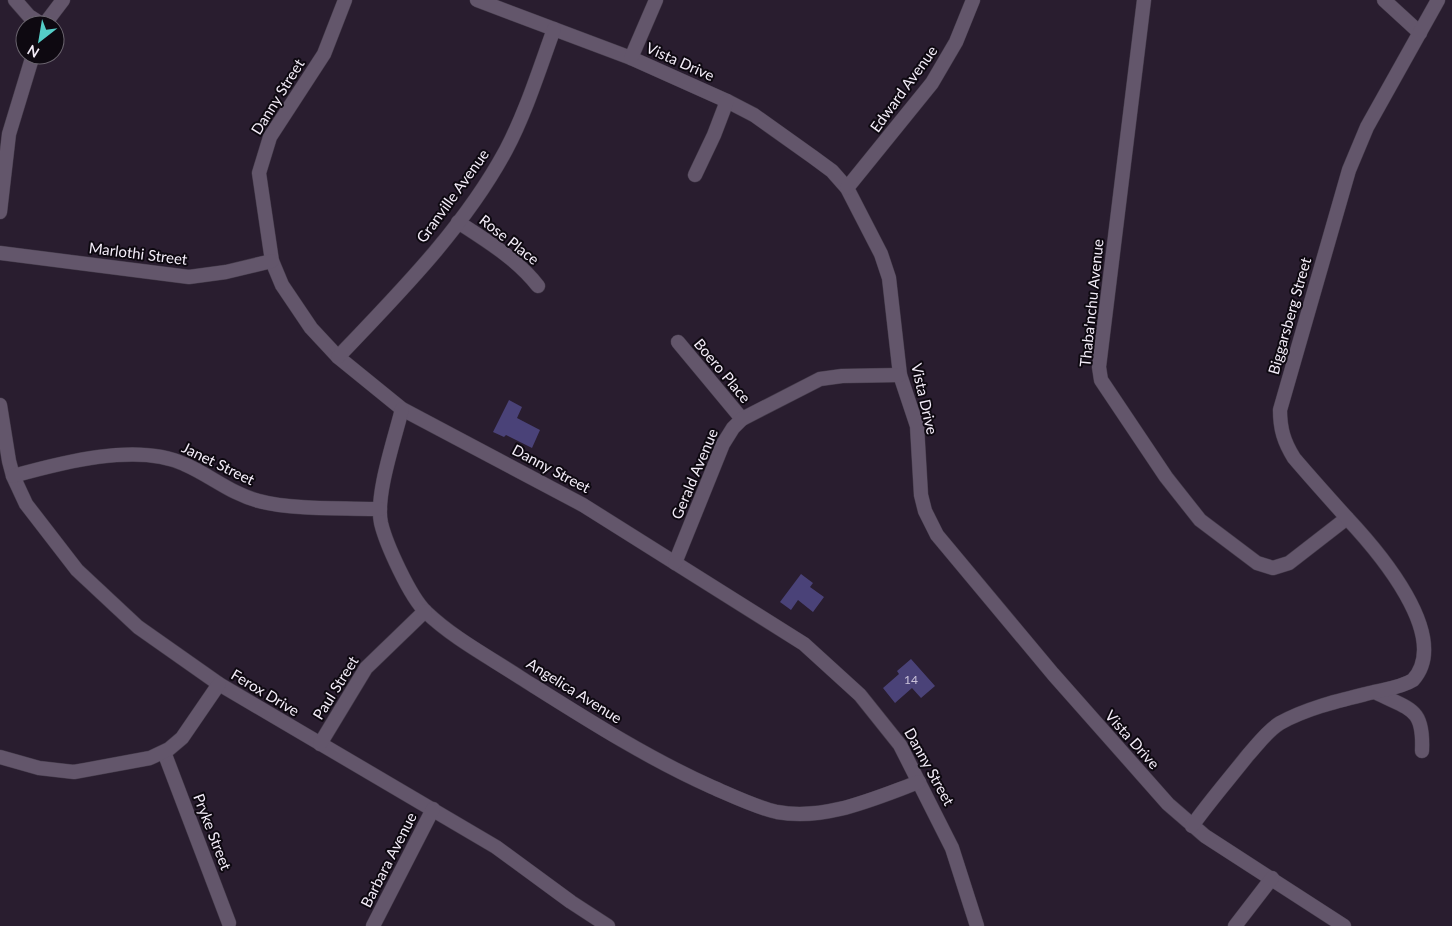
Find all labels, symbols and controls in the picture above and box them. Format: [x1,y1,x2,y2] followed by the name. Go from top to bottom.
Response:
[15,15,65,65] north arrow
[644,38,717,84] street label: Vista Drive
[24,42,42,62] text: N
[866,42,941,135] street label: Edward Avenue
[247,55,308,138] street label: Danny Street
[412,145,492,246] street label: Granville Avenue
[476,210,543,268] street label: Rose Place
[88,238,189,268] street label: Marlothi Street
[1075,238,1107,368] street label: Thaba'nchu Avenue
[1264,255,1315,376] street label: Biggarsberg Street
[691,335,755,406] street label: Boero Place
[908,361,942,436] street label: Vista Drive
[667,426,721,522] street label: Gerald Avenue
[179,438,258,489] street label: Janet Street
[509,440,594,497] street label: Danny Street
[309,652,362,723] street label: Paul Street
[524,654,626,727] street label: Angelica Avenue
[228,665,303,720] street label: Ferox Drive
[904,672,918,687] house number: 14
[1102,706,1164,772] street label: Vista Drive
[901,725,959,809] street label: Danny Street
[190,791,236,873] street label: Pryke Street
[356,809,420,910] street label: Barbara Avenue

